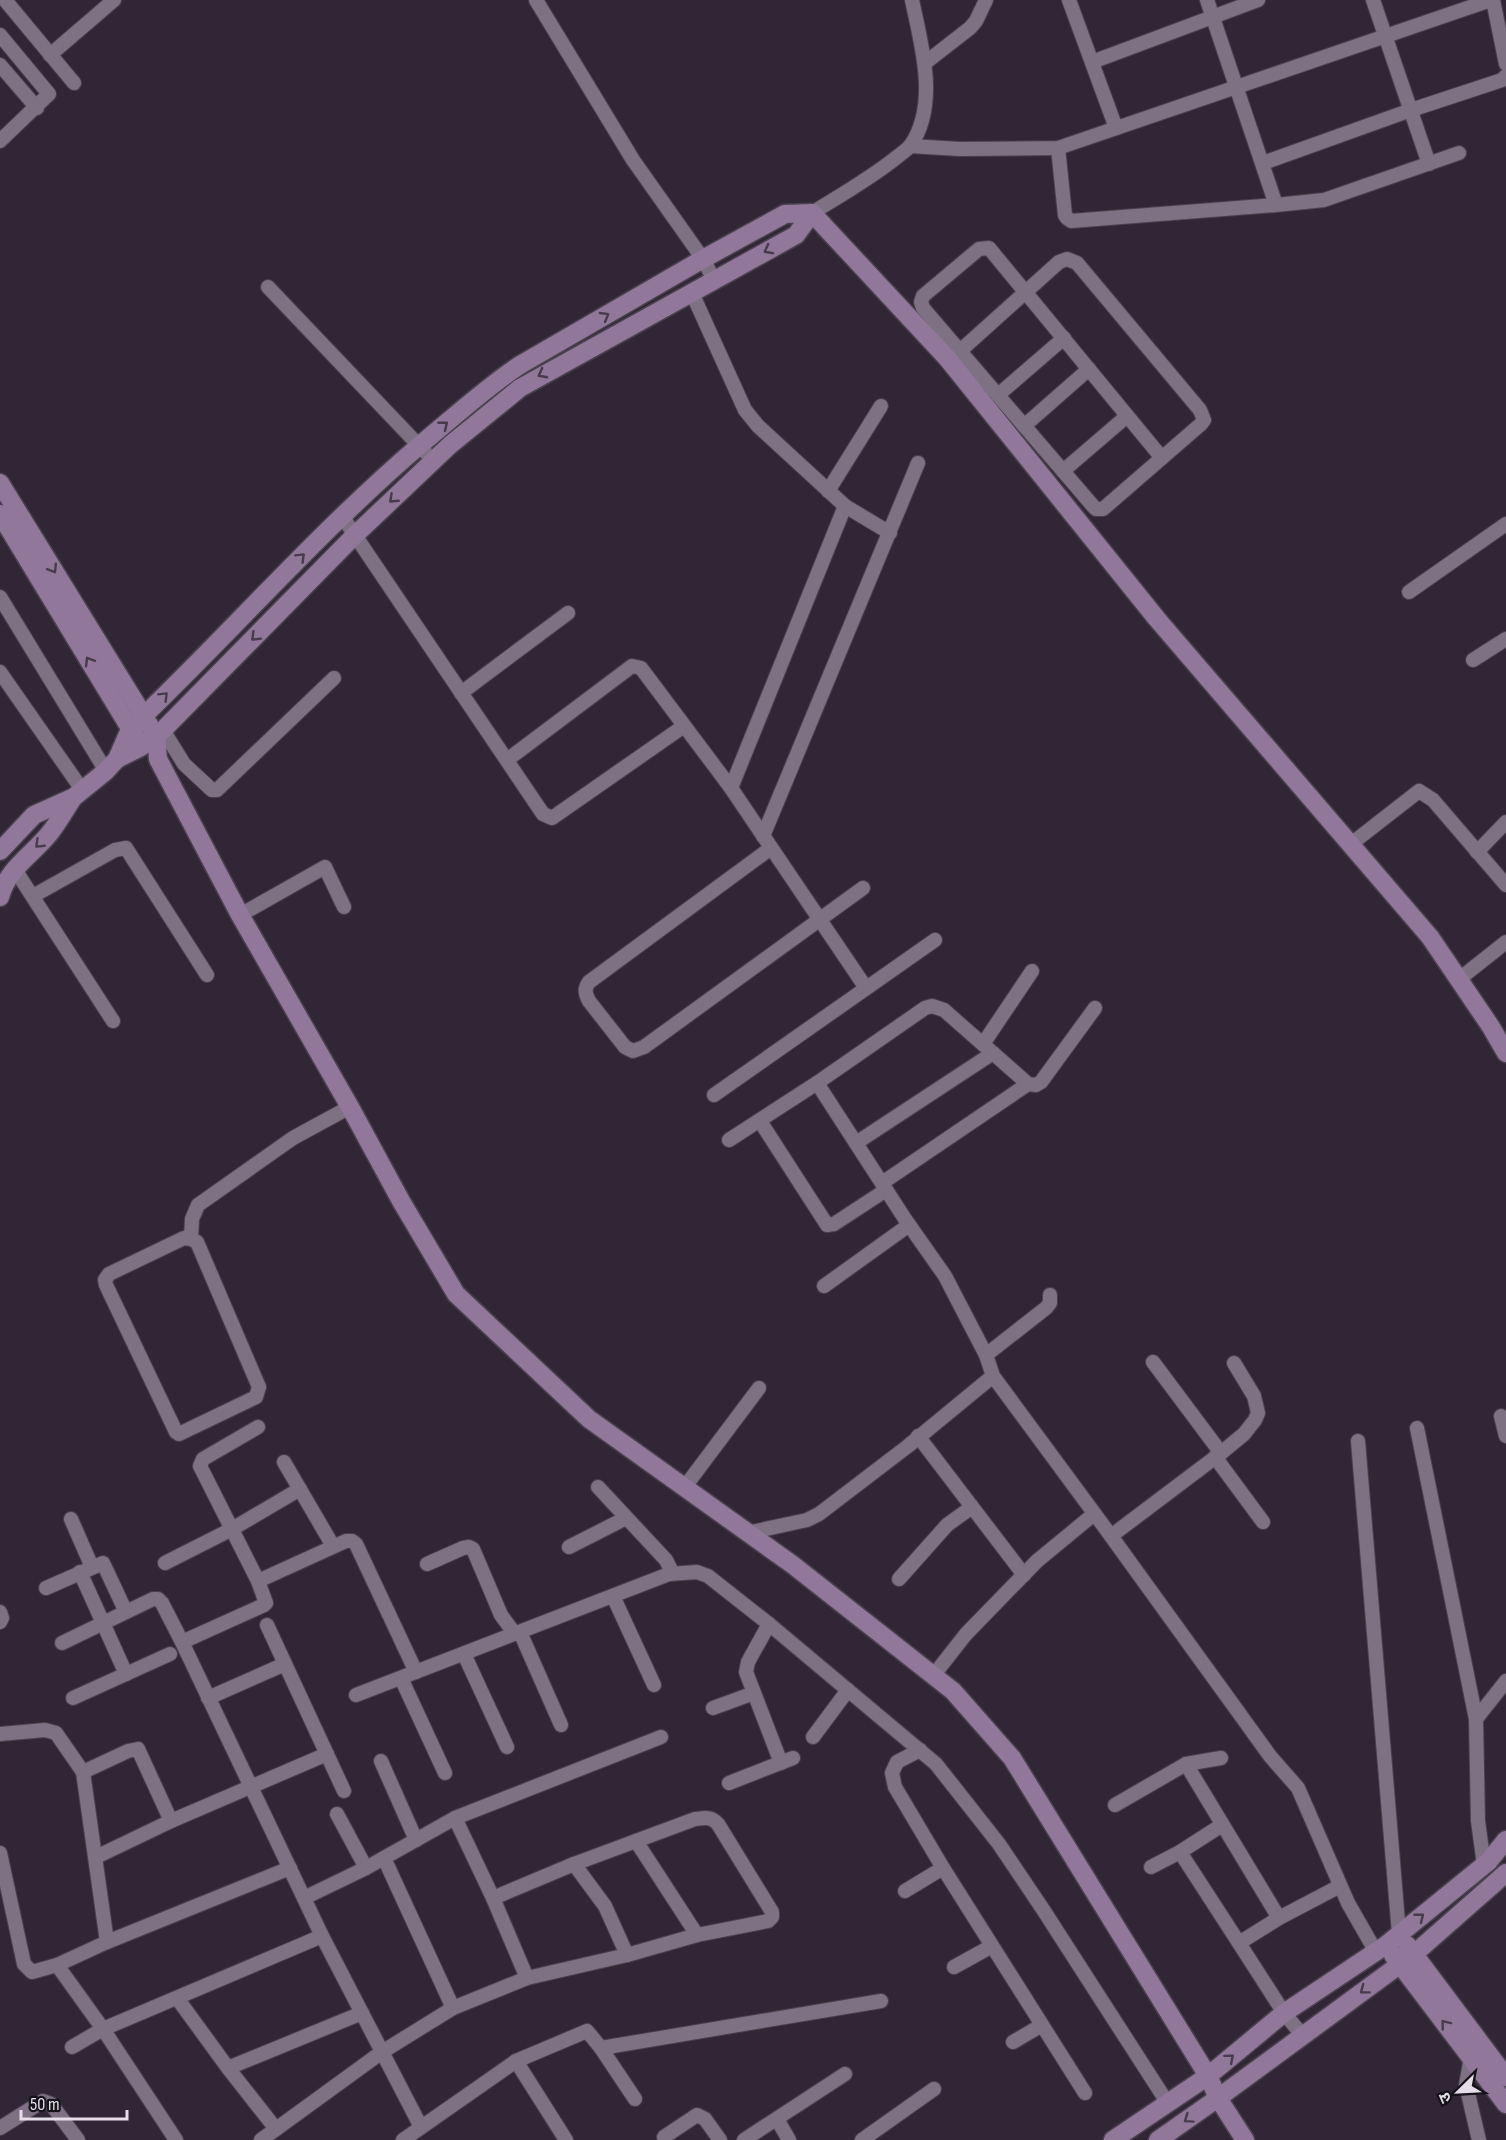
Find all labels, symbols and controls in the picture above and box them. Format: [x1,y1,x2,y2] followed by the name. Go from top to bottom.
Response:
[764,243,775,254] one-way arrow
[599,311,609,323] one-way arrow
[538,367,549,378] one-way arrow
[437,421,448,432] one-way arrow
[390,492,400,503] one-way arrow
[293,553,304,564] one-way arrow
[46,563,58,573] one-way arrow
[251,630,262,640] one-way arrow
[84,657,96,667] one-way arrow
[156,692,167,703] one-way arrow
[36,836,47,847] one-way arrow
[1413,1913,1424,1924] one-way arrow
[1359,1983,1370,1994] one-way arrow
[1442,2020,1453,2031] one-way arrow
[1223,2055,1234,2066] one-way arrow
[1428,2062,1488,2122] north arrow
[21,2083,128,2121] scale bar
[1435,2089,1456,2106] text: उ
[30,2094,60,2115] text: 50 m
[1184,2112,1195,2123] one-way arrow

